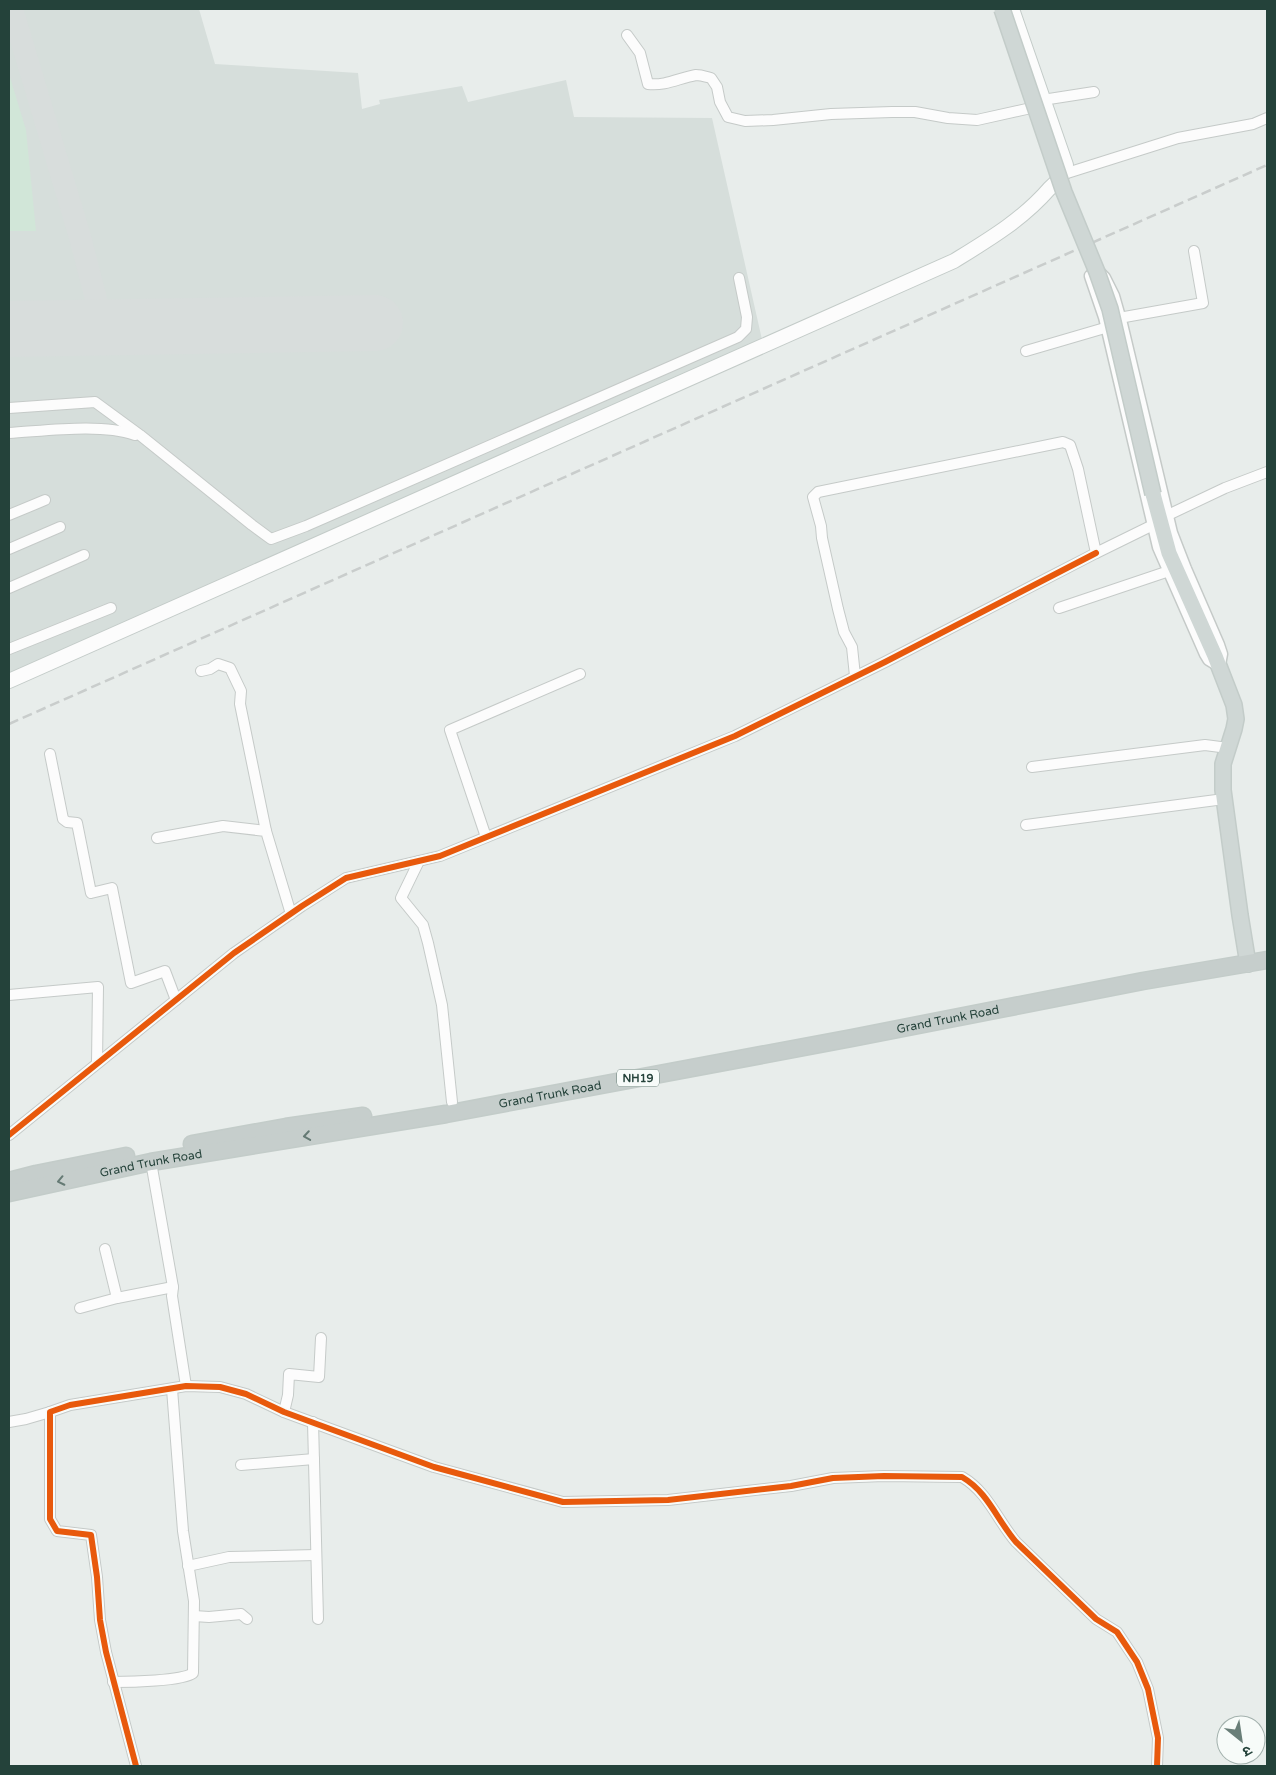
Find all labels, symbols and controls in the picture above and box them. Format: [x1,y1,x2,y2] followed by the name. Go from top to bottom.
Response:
[895,1002,1000,1036] street label: Grand Trunk Road
[617,1070,659,1086] road number: NH19
[498,1078,602,1111] street label: Grand Trunk Road
[303,1130,311,1141] one-way arrow
[98,1147,203,1180] street label: Grand Trunk Road
[57,1175,66,1186] one-way arrow
[1216,1715,1266,1765] north arrow
[1239,1741,1255,1761] text: उ

